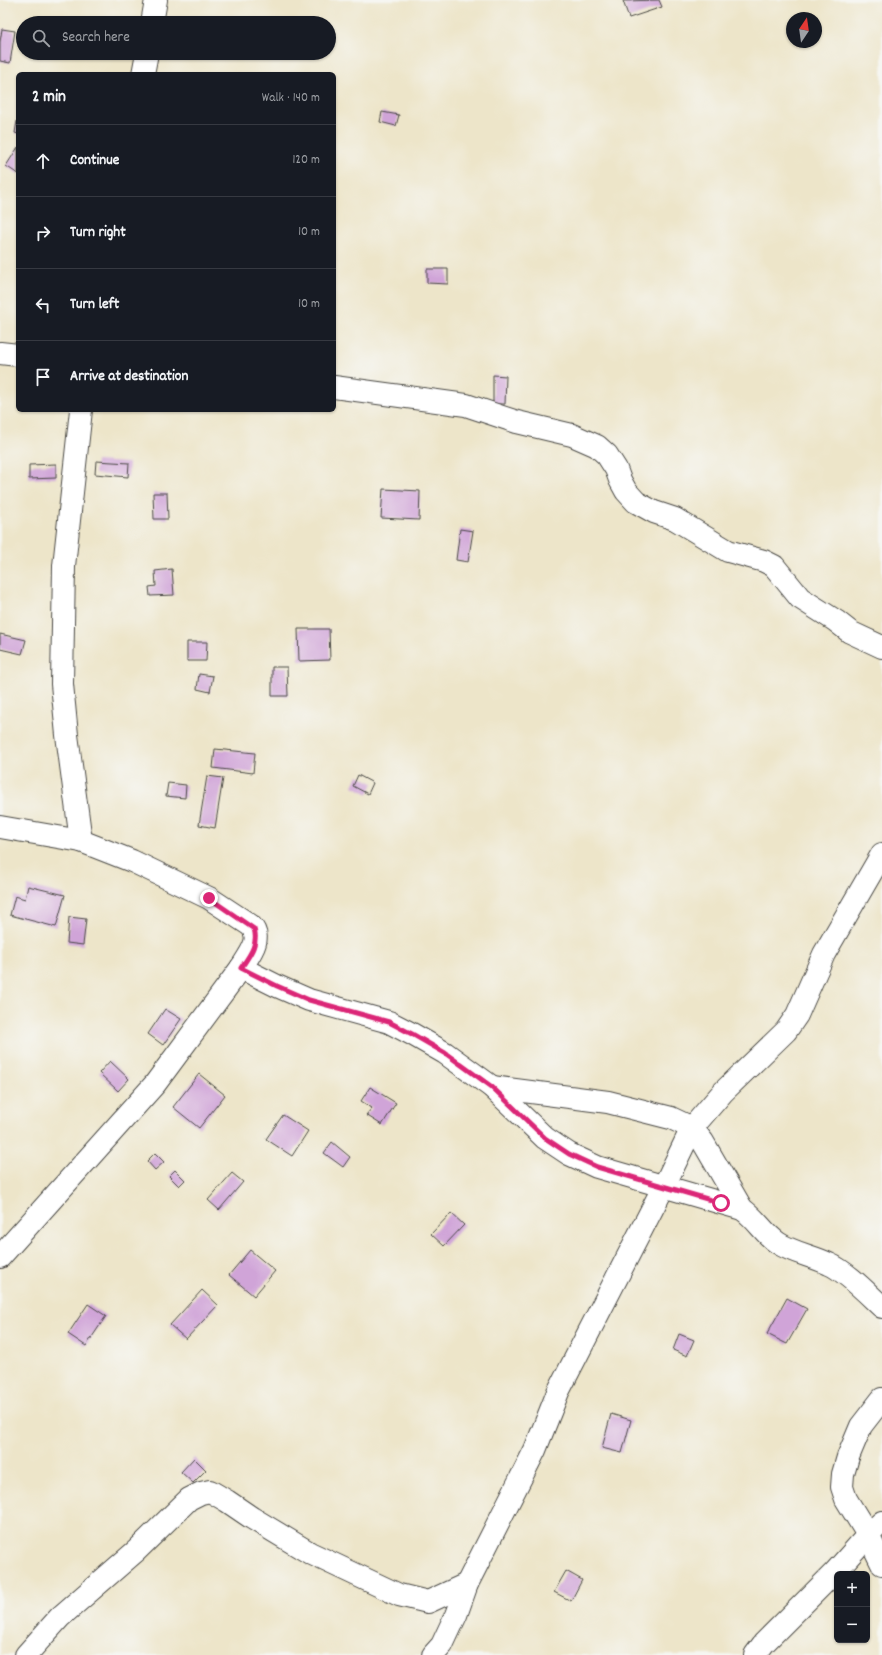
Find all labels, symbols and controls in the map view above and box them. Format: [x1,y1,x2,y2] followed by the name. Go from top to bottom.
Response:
[786,12,822,48] north arrow
[16,16,336,60] search box
[30,27,52,49] icon: search
[62,27,130,49] text: Search here
[32,86,66,110] text: 2 min
[262,89,320,108] text: Walk · 140 m
[32,150,54,172] icon: ahead
[70,150,119,172] text: Continue
[292,151,320,170] text: 120 m
[32,222,54,244] icon: right
[70,222,126,244] text: Turn right
[298,223,320,242] text: 10 m
[32,294,54,316] icon: left
[70,294,119,316] text: Turn left
[298,295,320,314] text: 10 m
[32,366,54,388] icon: arrive
[70,366,188,388] text: Arrive at destination
[200,889,218,907] route end
[712,1194,730,1212] route start
[834,1571,870,1643] map controls
[834,1571,870,1607] button: +
[834,1607,870,1643] button: −

